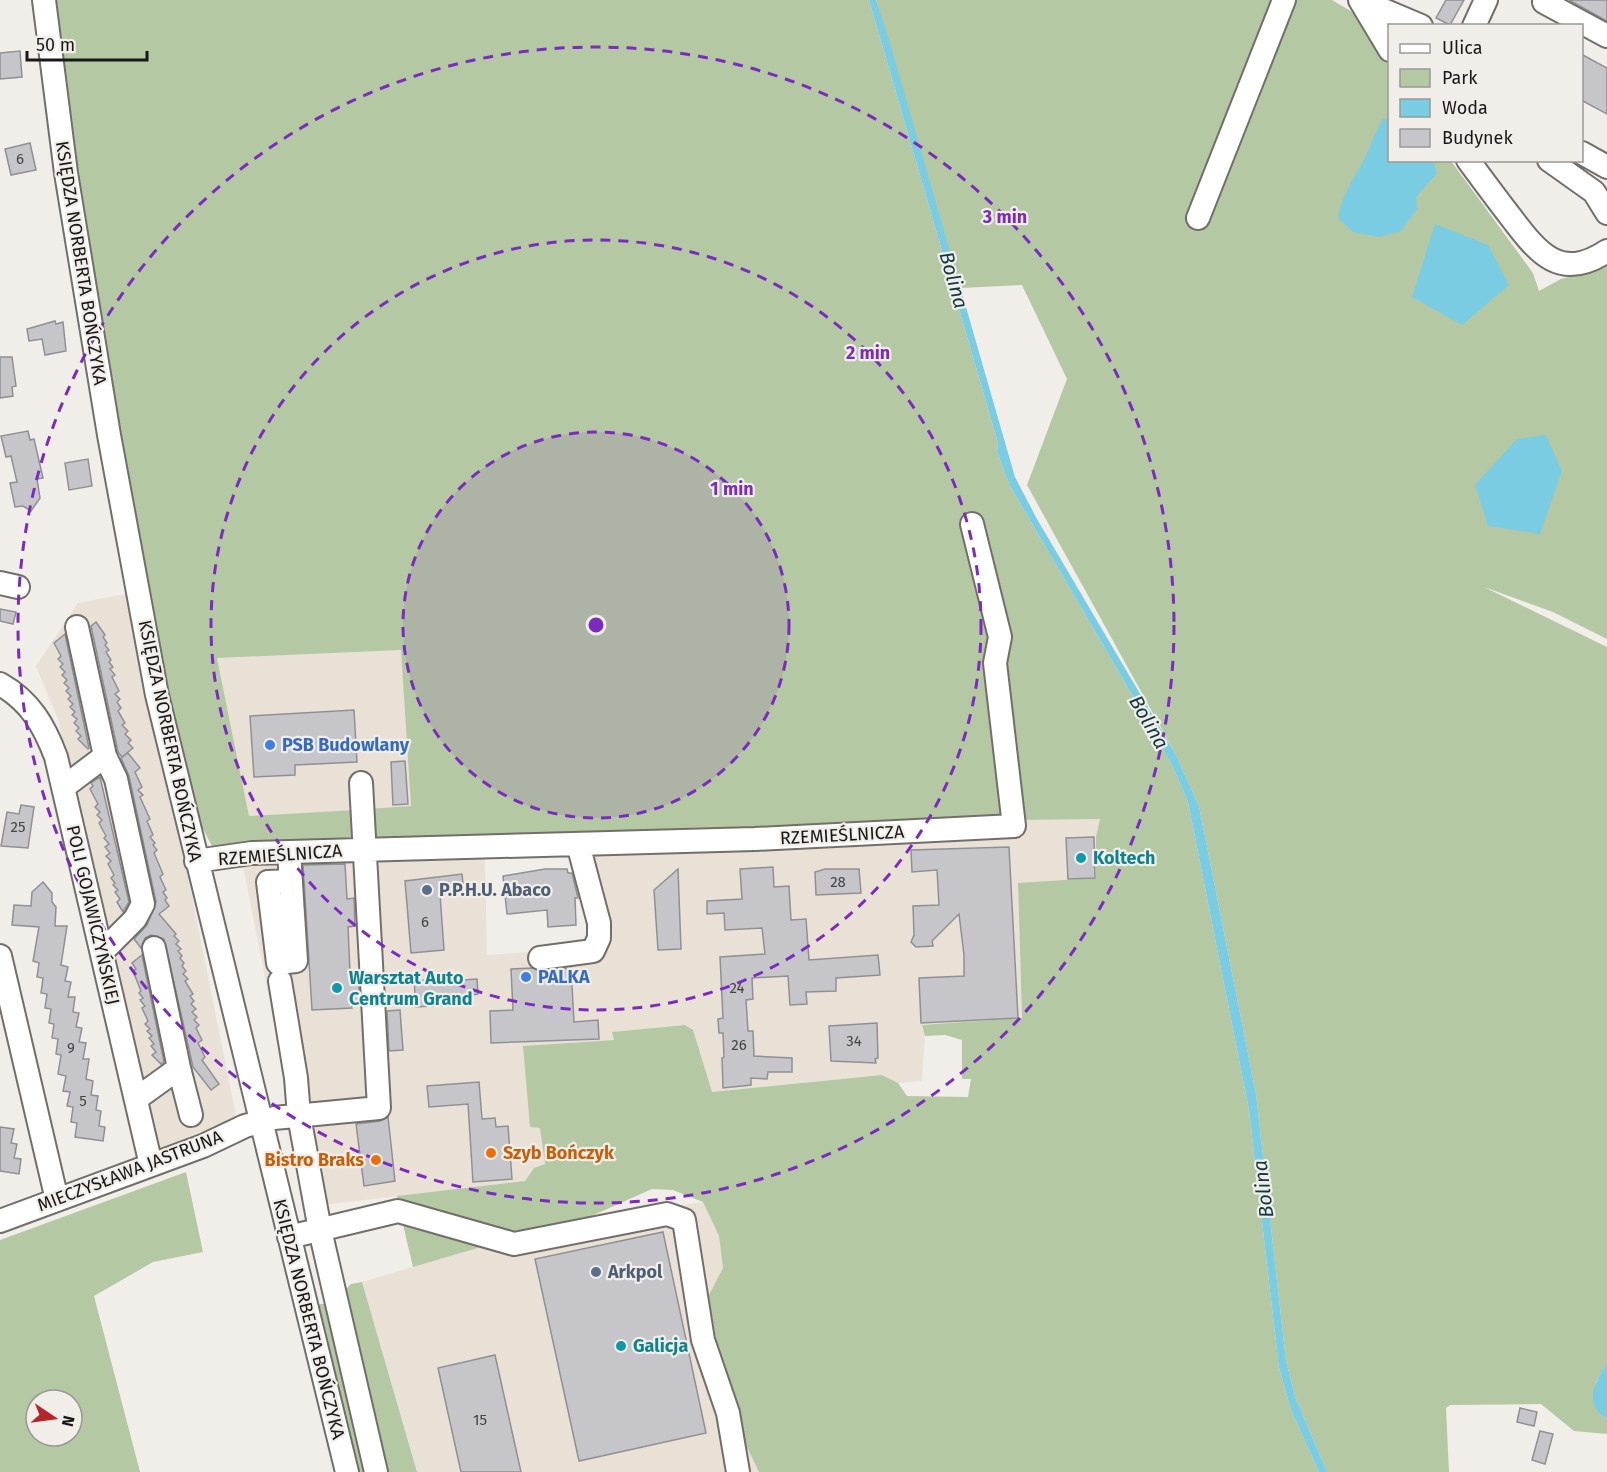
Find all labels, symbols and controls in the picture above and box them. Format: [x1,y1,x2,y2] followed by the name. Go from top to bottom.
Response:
[27,24,147,62] scale bar
[1388,24,1583,162] legend
[36,34,75,56] text: 50 m
[1442,37,1482,59] text: Ulica
[1442,67,1478,89] text: Park
[1442,97,1488,119] text: Woda
[1442,127,1513,149] text: Budynek
[51,139,112,387] street label: KSIĘDZA NORBERTA BOŃCZYKA
[16,150,24,168] house number: 6
[982,206,1027,228] text: 3 min
[934,249,974,311] water label: Bolina
[846,342,890,364] text: 2 min
[710,478,754,500] text: 1 min
[586,615,606,635] centre of rings
[134,618,208,865] street label: KSIĘDZA NORBERTA BOŃCZYKA
[1124,691,1174,753] water label: Bolina
[282,734,410,756] place label: PSB Budowlany
[263,738,277,752] marker: PSB Budowlany
[11,818,25,836] house number: 25
[779,821,905,849] street label: RZEMIEŚLNICZA
[62,823,125,1007] street label: POLI GOJAWICZYŃSKIEJ
[217,840,344,870] street label: RZEMIEŚLNICZA
[1093,847,1156,869] place label: Koltech
[1074,851,1088,865] marker: Koltech
[830,873,846,891] house number: 28
[439,879,551,901] place label: P.P.H.U. Abaco
[420,883,434,897] marker: P.P.H.U. Abaco
[421,913,429,931] house number: 6
[538,966,590,988] place label: PALKA
[349,967,473,1010] place label: Warsztat Auto Centrum Grand
[519,970,533,984] marker: PALKA
[729,979,745,997] house number: 24
[330,981,344,995] marker: Warsztat Auto Centrum Grand
[846,1032,862,1050] house number: 34
[731,1036,747,1054] house number: 26
[67,1039,75,1057] house number: 9
[79,1092,87,1110] house number: 5
[34,1125,226,1217] street label: MIECZYSŁAWA JASTRUNA
[503,1142,615,1164] place label: Szyb Bończyk
[484,1146,498,1160] marker: Szyb Bończyk
[265,1149,364,1171] place label: Bistro Braks
[369,1153,383,1167] marker: Bistro Braks
[1248,1159,1278,1219] water label: Bolina
[268,1196,351,1442] street label: KSIĘDZA NORBERTA BOŃCZYKA
[607,1261,663,1283] place label: Arkpol
[589,1265,603,1279] marker: Arkpol
[633,1335,688,1357] place label: Galicja
[614,1339,628,1353] marker: Galicja
[24,1388,84,1448] north arrow
[473,1411,487,1429] house number: 15
[58,1414,79,1429] text: N

